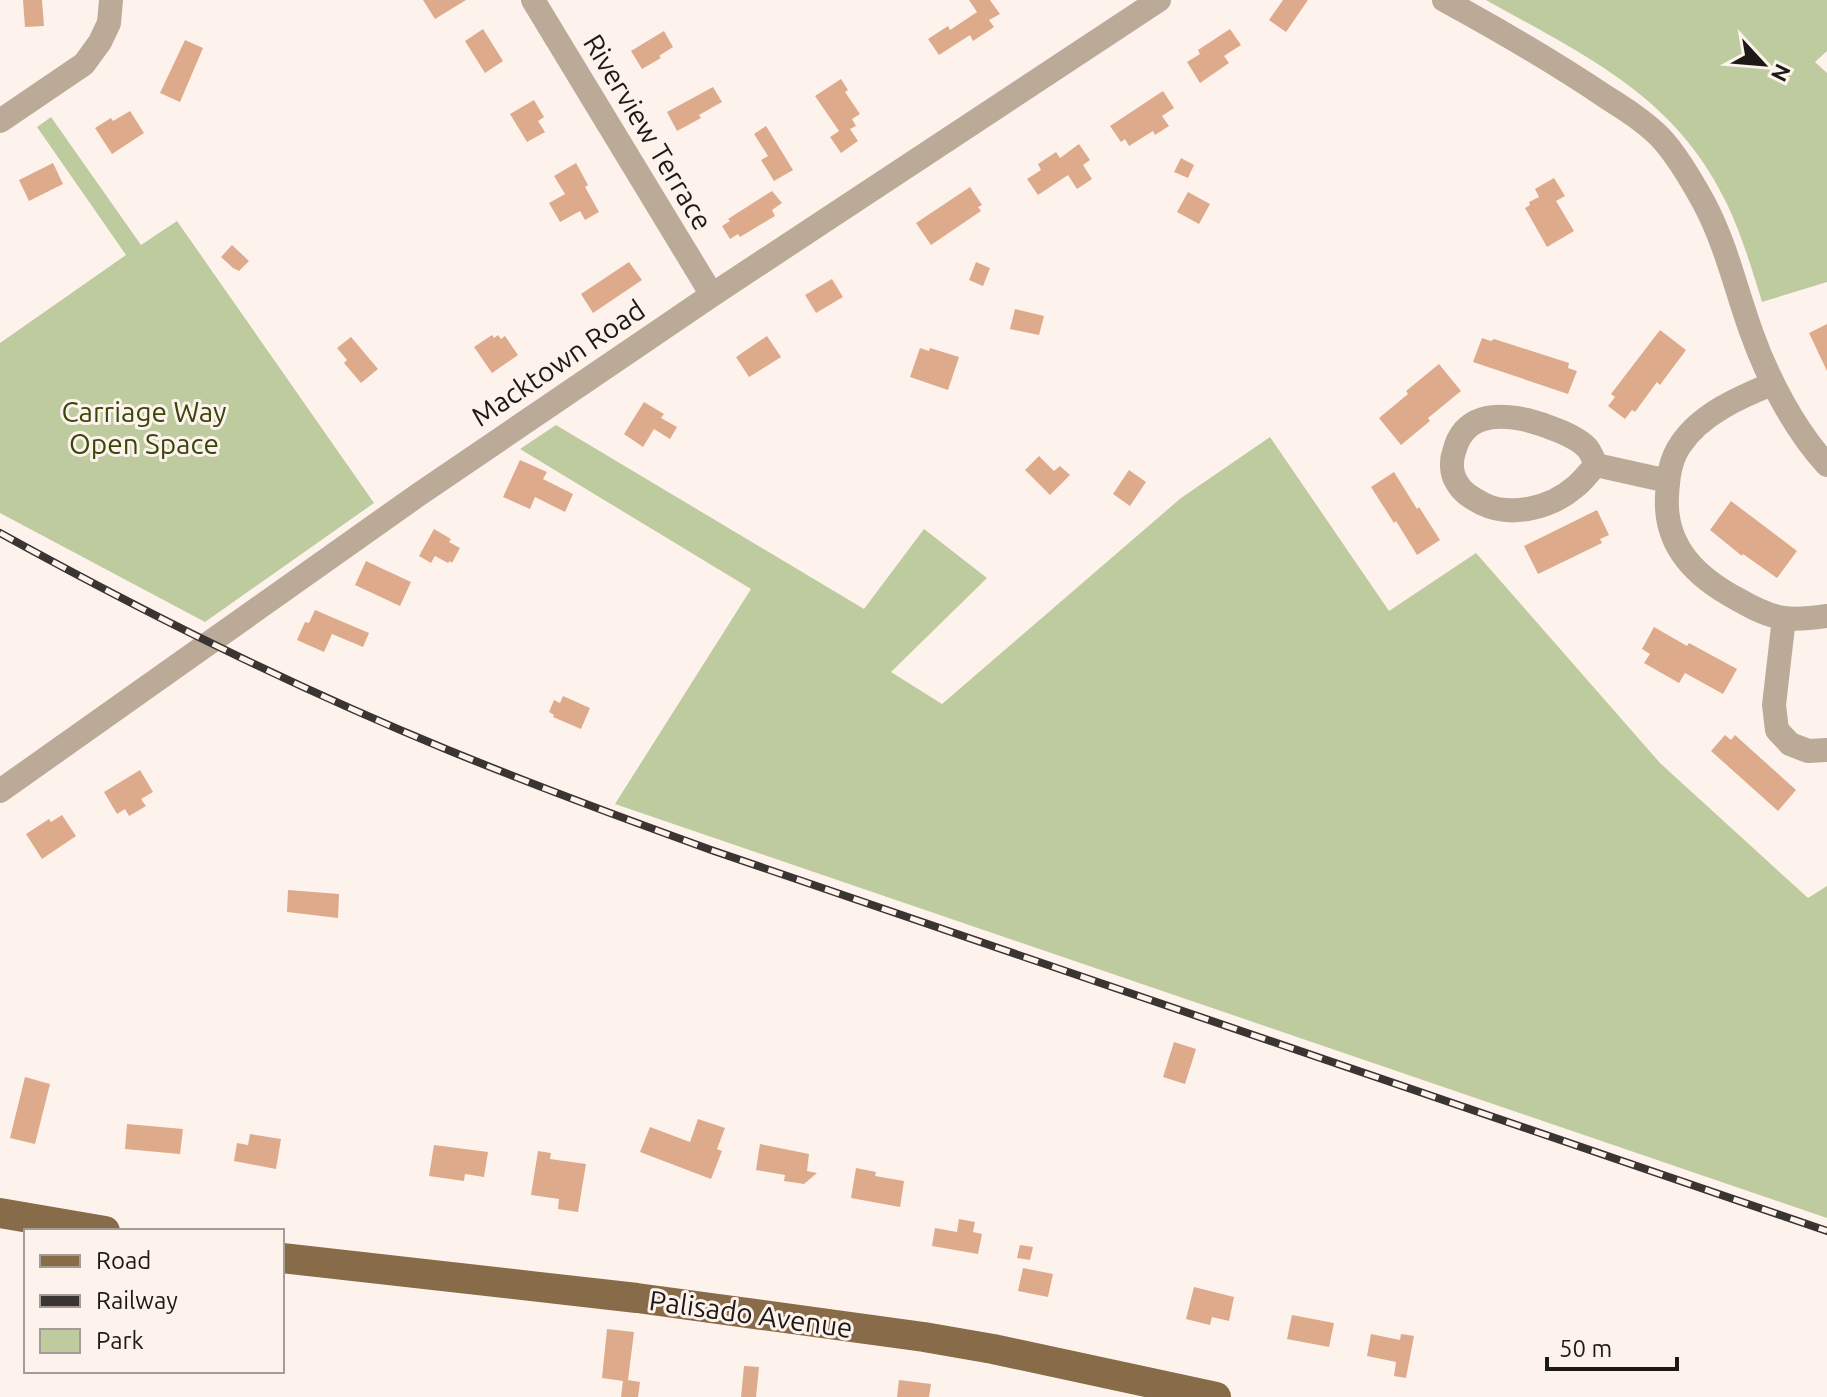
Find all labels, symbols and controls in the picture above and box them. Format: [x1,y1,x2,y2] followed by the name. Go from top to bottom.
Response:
[1723,24,1803,104] north arrow
[578,29,719,235] street label: Riverview Terrace
[1767,60,1796,86] text: N
[465,293,650,432] street label: Macktown Road
[61,396,227,459] park label: Carriage Way Open Space
[24,1229,284,1373] legend
[96,1247,151,1274] text: Road
[647,1284,855,1343] street label: Palisado Avenue
[96,1287,178,1314] text: Railway
[1547,1321,1677,1371] scale bar
[96,1327,144,1354] text: Park
[1559,1335,1612,1362] text: 50 m

